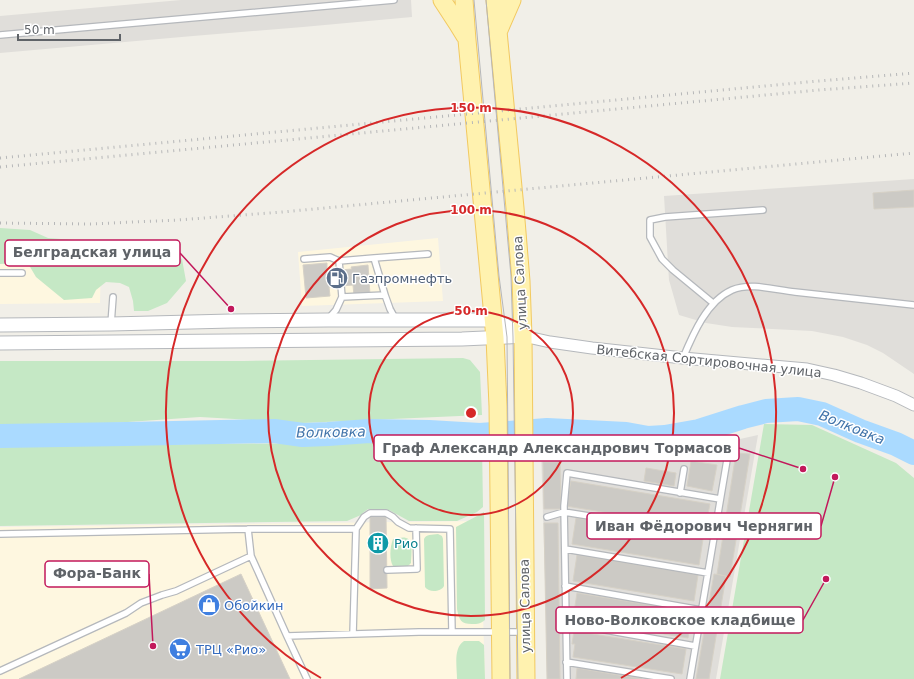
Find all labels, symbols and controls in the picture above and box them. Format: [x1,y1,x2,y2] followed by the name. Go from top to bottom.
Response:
[18,16,120,42] scale bar
[24,23,55,37] text: 50 m
[450,101,492,115] text: 150 m
[450,203,492,217] text: 100 m
[510,236,530,330] street label: улица Салова
[5,240,180,266] callout: Белградская улица
[13,244,171,260] text: Белградская улица
[324,265,350,291] fuel station icon: Газпромнефть
[352,271,452,286] place label: Газпромнефть
[454,304,488,318] text: 50 m
[596,342,822,380] street label: Витебская Сортировочная улица
[464,406,478,420] centre of rings
[817,407,887,447] water label: Волковка
[296,423,366,441] water label: Волковка
[374,435,739,461] callout: Граф Александр Александрович Тормасов
[382,440,732,456] text: Граф Александр Александрович Тормасов
[587,513,821,539] callout: Иван Фёдорович Чернягин
[595,518,813,534] text: Иван Фёдорович Чернягин
[365,530,391,556] building icon: Рио
[394,536,418,551] place label: Рио
[517,559,533,653] street label: улица Салова
[45,561,149,587] callout: Фора-Банк
[53,565,142,581] text: Фора-Банк
[196,592,222,618] shop icon: Обойкин
[224,598,283,613] place label: Обойкин
[556,607,803,633] callout: Ново-Волковское кладбище
[565,612,796,628] text: Ново-Волковское кладбище
[167,636,193,662] supermarket icon: ТРЦ «Рио»
[195,642,266,657] place label: ТРЦ «Рио»

